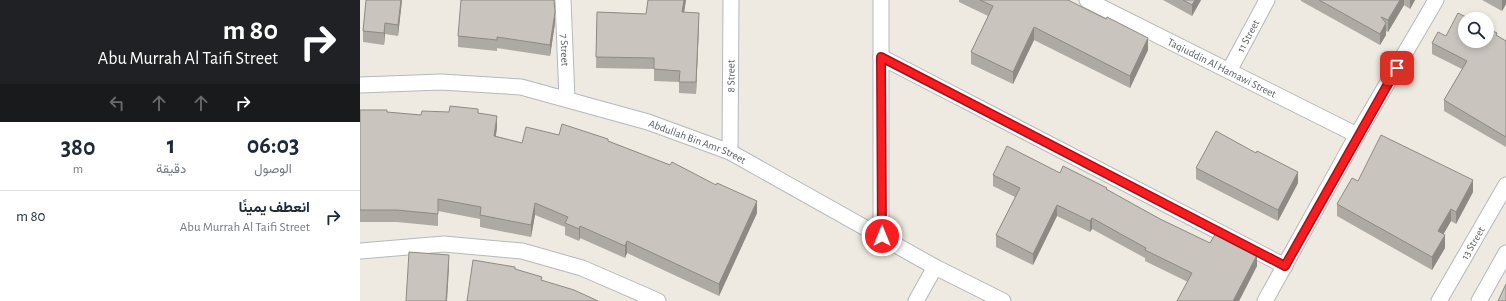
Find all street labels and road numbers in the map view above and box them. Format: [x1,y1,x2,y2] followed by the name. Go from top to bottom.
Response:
[1235,17,1262,54] street label: 11 Street
[558,34,571,67] street label: 7 Street
[1166,36,1278,100] street label: Taqiuddin Al Hamawi Street
[725,59,737,93] street label: 8 Street
[647,118,748,166] street label: Abdullah Bin Amr Street
[1459,224,1487,262] street label: 13 Street

